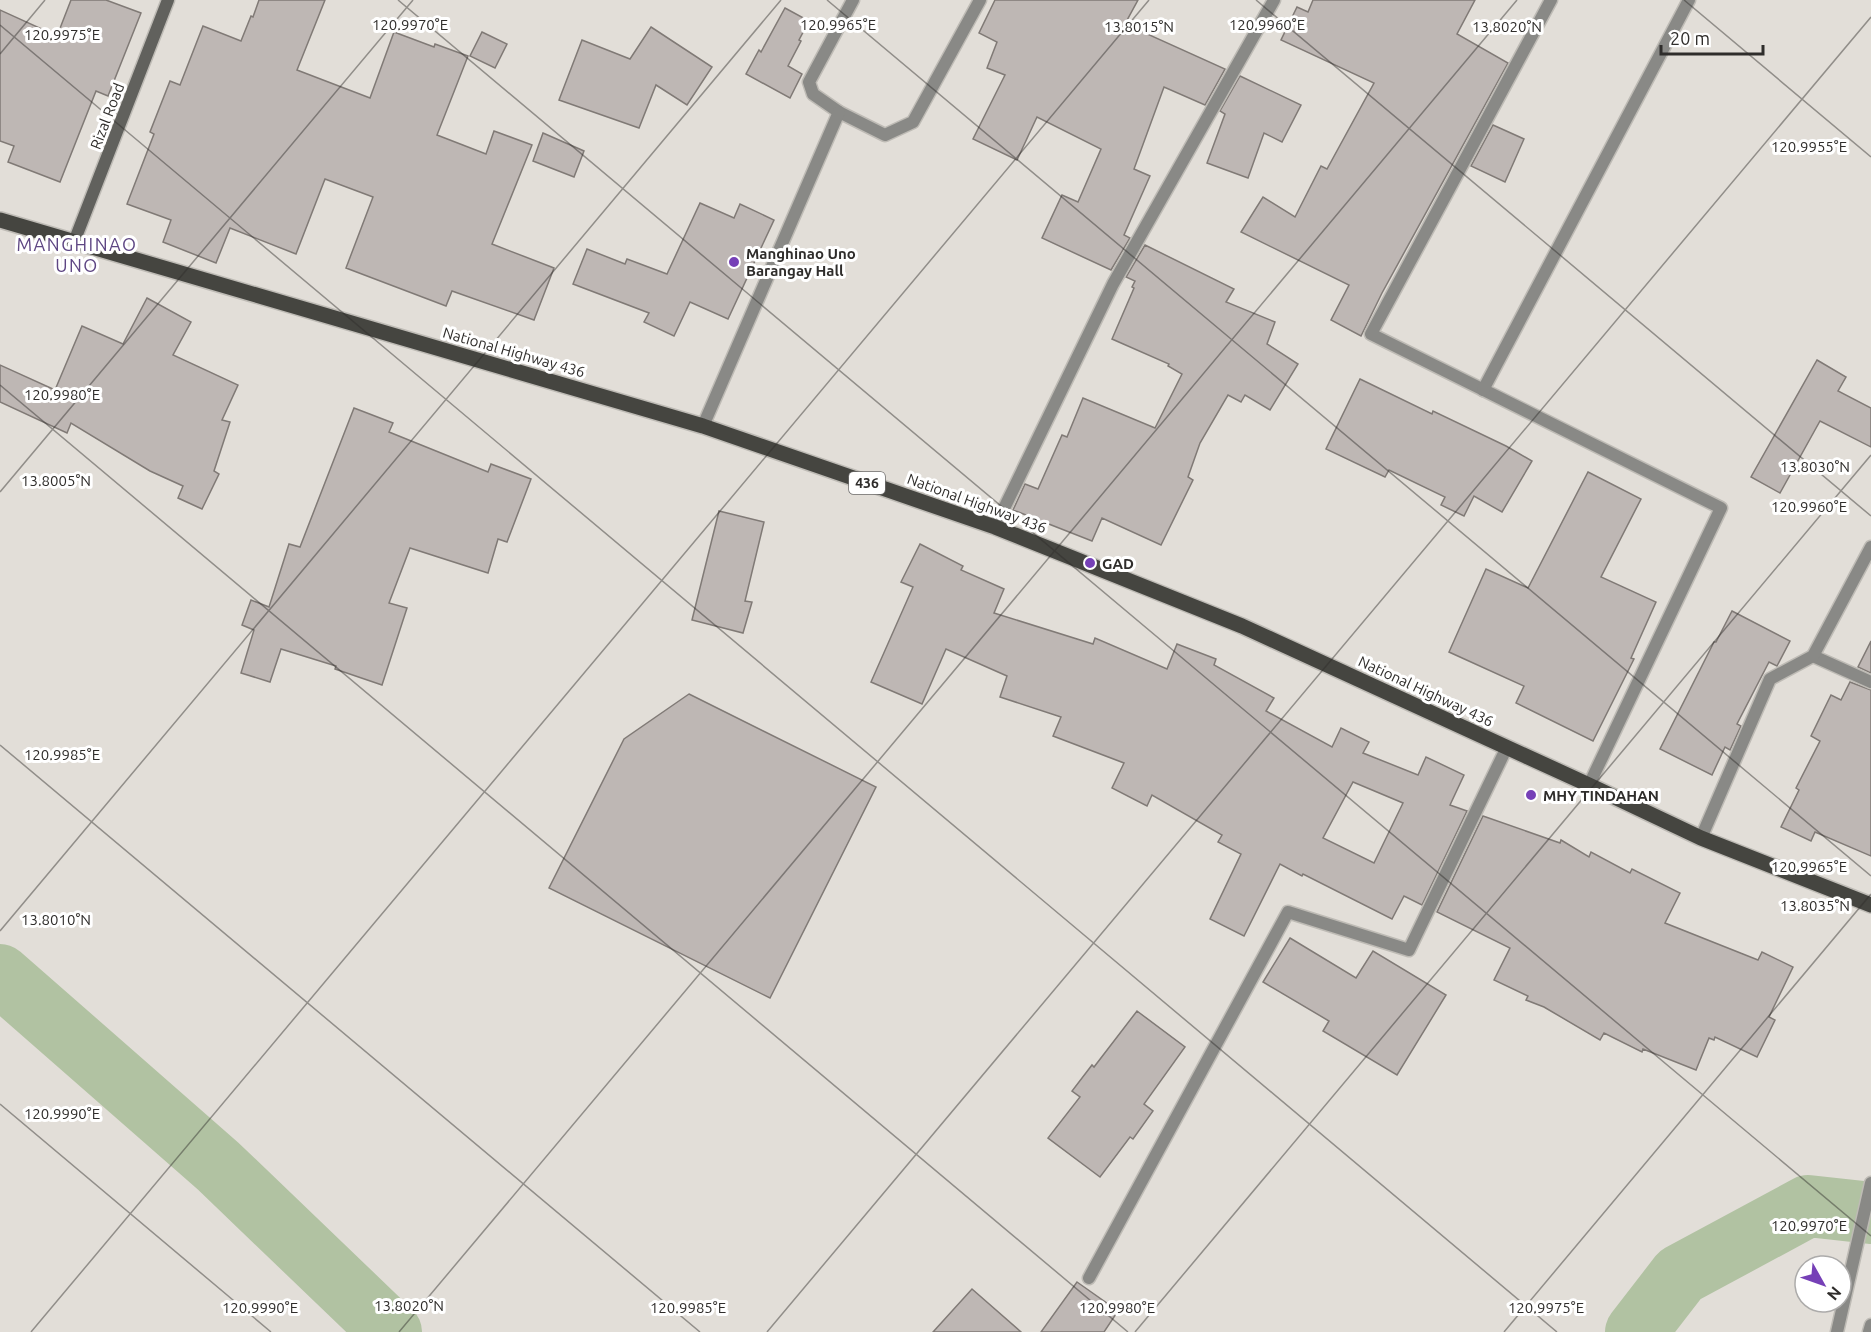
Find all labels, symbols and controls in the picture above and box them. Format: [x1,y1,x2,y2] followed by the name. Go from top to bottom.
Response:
[372,16,448,33] text: 120.9970°E
[800,16,876,33] text: 120.9965°E
[1229,16,1305,33] text: 120.9960°E
[1104,18,1174,35] text: 13.8015°N
[1472,18,1542,35] text: 13.8020°N
[1661,18,1763,56] scale bar
[24,26,100,43] text: 120.9975°E
[1670,28,1710,48] text: 20 m
[87,80,127,152] street label: Rizal Road
[1771,138,1847,155] text: 120.9955°E
[16,234,138,275] district label: MANGHINAO UNO
[746,245,856,279] place label: Manghinao Uno Barangay Hall
[727,255,741,269] marker: Manghinao Uno Barangay Hall
[441,324,587,380] street label: National Highway 436
[24,386,100,403] text: 120.9980°E
[1780,458,1850,475] text: 13.8030°N
[905,470,1049,536] street label: National Highway 436
[21,472,91,489] text: 13.8005°N
[849,472,885,494] road number: 436
[1771,498,1847,515] text: 120.9960°E
[1102,555,1134,572] place label: GAD
[1083,556,1097,570] marker: GAD
[1356,652,1496,730] street label: National Highway 436
[24,746,100,763] text: 120.9985°E
[1543,787,1659,804] place label: MHY TINDAHAN
[1524,788,1538,802] marker: MHY TINDAHAN
[1771,858,1847,875] text: 120.9965°E
[1780,897,1850,914] text: 13.8035°N
[21,911,91,928] text: 13.8010°N
[24,1105,100,1122] text: 120.9990°E
[1771,1217,1847,1234] text: 120.9970°E
[1793,1254,1853,1314] north arrow
[1824,1283,1845,1304] text: N
[374,1297,444,1314] text: 13.8020°N
[222,1299,298,1316] text: 120.9990°E
[650,1299,726,1316] text: 120.9985°E
[1079,1299,1155,1316] text: 120.9980°E
[1508,1299,1584,1316] text: 120.9975°E

